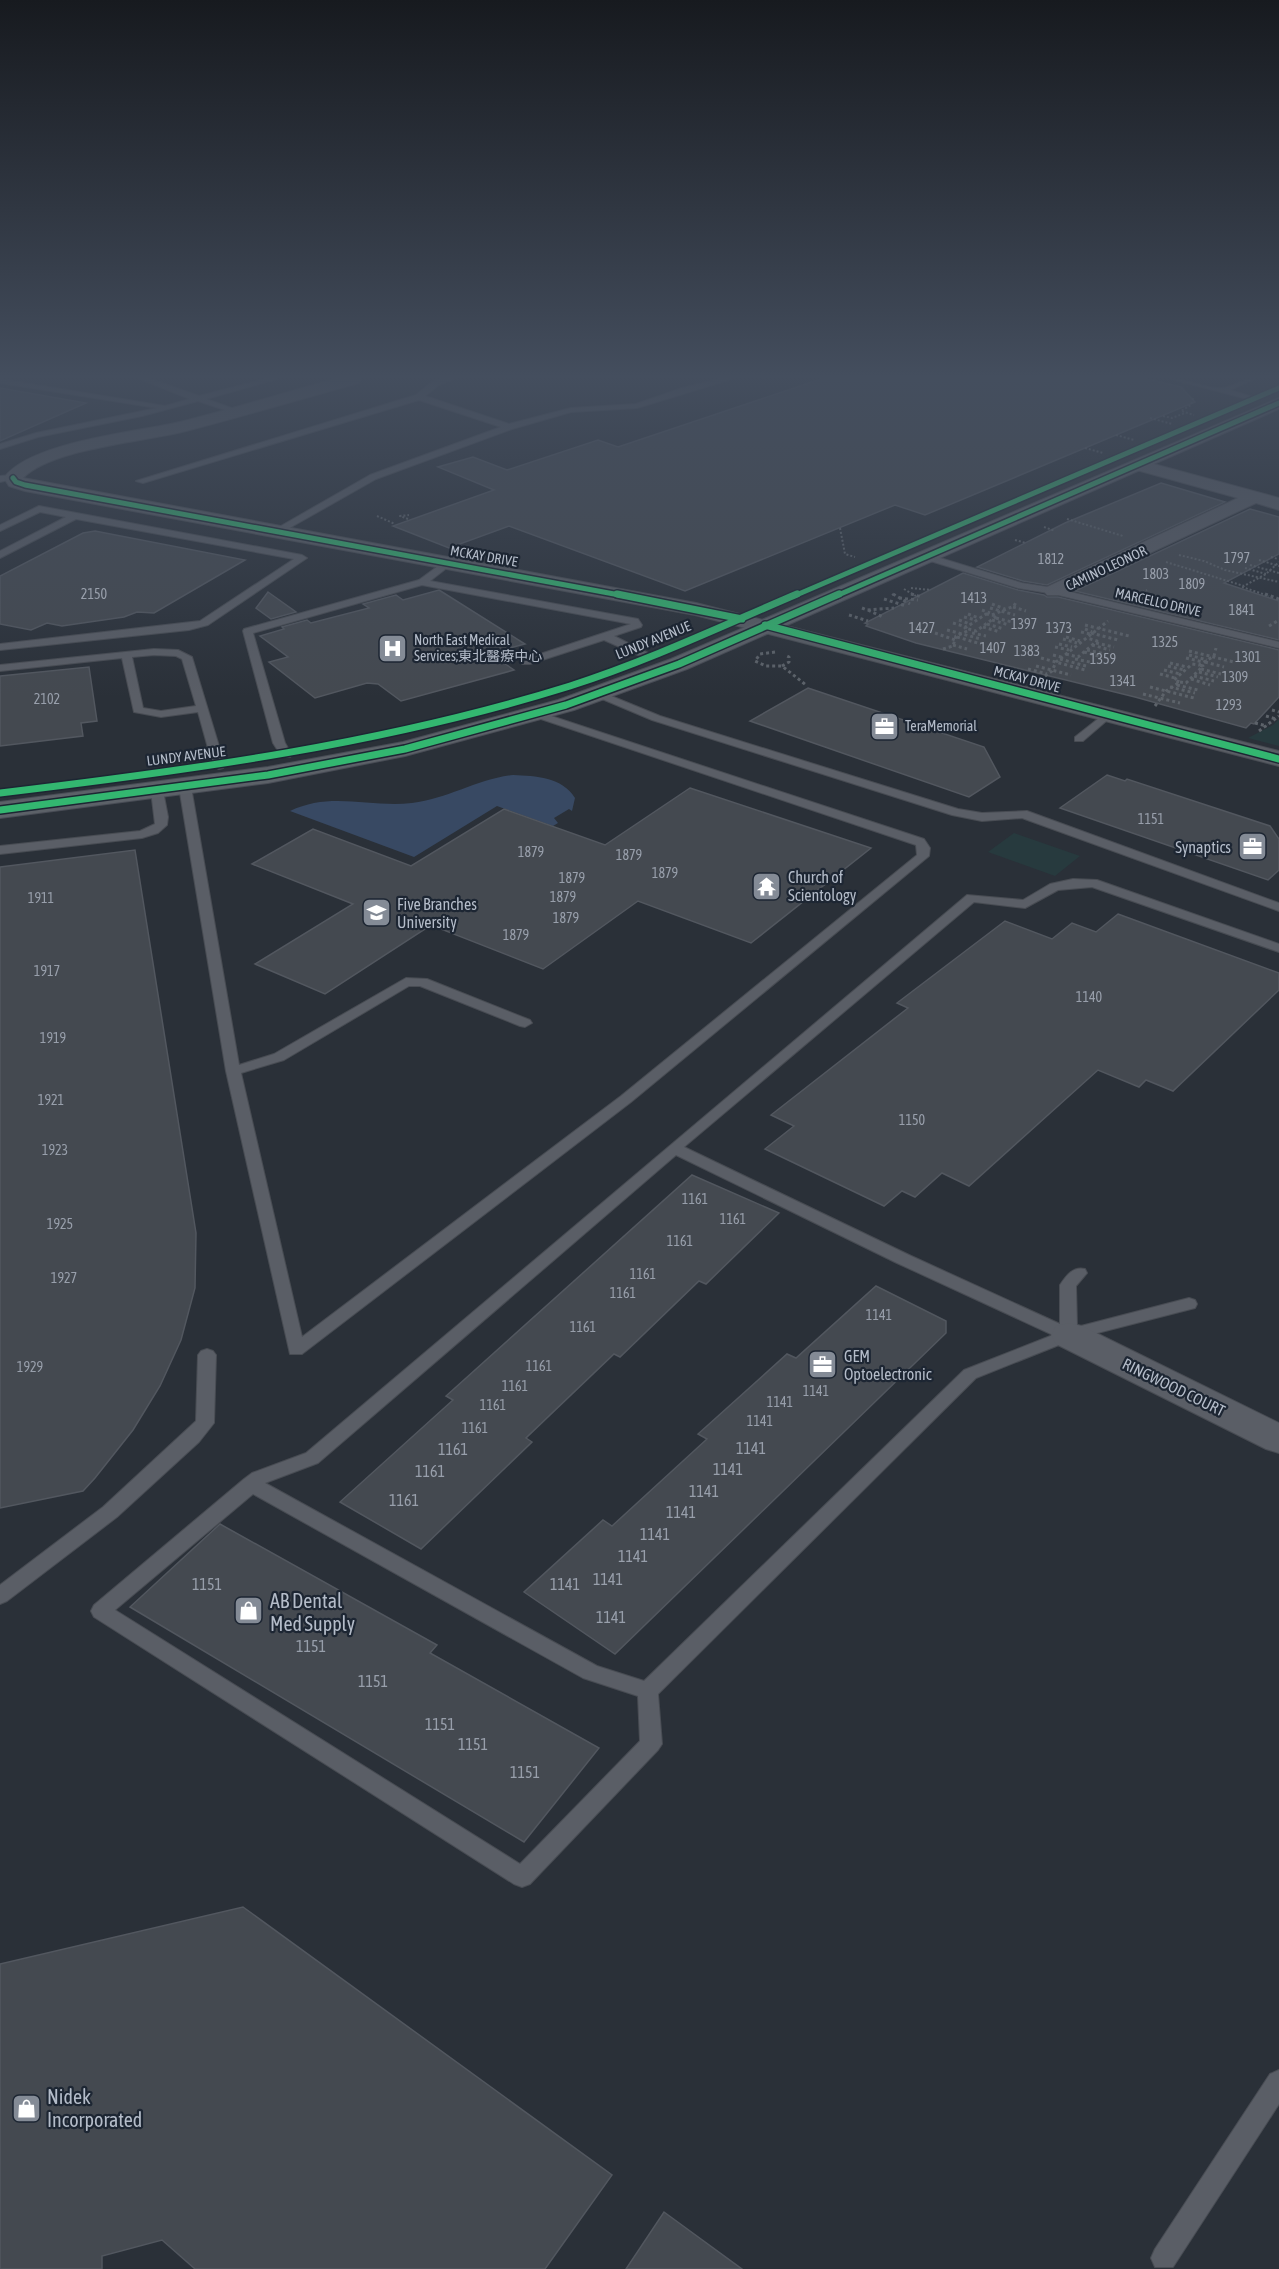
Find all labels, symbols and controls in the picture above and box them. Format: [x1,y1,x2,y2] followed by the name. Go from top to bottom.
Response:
[449,542,519,570] street label: MCKAY DRIVE
[1063,542,1149,594] street label: CAMINO LEONOR
[1224,550,1250,566] house number: 1797
[1038,551,1064,567] house number: 1812
[1143,566,1169,582] house number: 1803
[1179,576,1205,592] house number: 1809
[1114,584,1202,620] street label: MARCELLO DRIVE
[81,586,108,602] house number: 2150
[961,590,987,606] house number: 1413
[1229,602,1255,618] house number: 1841
[1011,616,1037,632] house number: 1397
[613,618,693,662] street label: LUNDY AVENUE
[909,620,935,636] house number: 1427
[1046,620,1072,636] house number: 1373
[377,632,409,664] hospital icon: North East Medical Services;東北醫療中心
[414,632,542,664] place label: North East Medical Services;東北醫療中心
[1152,634,1178,650] house number: 1325
[980,640,1006,656] house number: 1407
[1014,643,1040,659] house number: 1383
[1235,649,1261,665] house number: 1301
[1090,651,1116,667] house number: 1359
[992,662,1062,696] street label: MCKAY DRIVE
[1222,669,1248,685] house number: 1309
[1110,673,1136,689] house number: 1341
[34,691,60,707] house number: 2102
[1216,697,1242,713] house number: 1293
[868,710,900,742] office icon: TeraMemorial
[905,718,977,734] place label: TeraMemorial
[146,743,226,769] street label: LUNDY AVENUE
[1138,811,1164,827] house number: 1151
[1236,831,1268,863] office icon: Synaptics
[1175,838,1231,857] place label: Synaptics
[518,844,544,860] house number: 1879
[616,847,642,863] house number: 1879
[652,865,678,881] house number: 1879
[788,868,857,905] place label: Church of Scientology
[559,870,585,886] house number: 1879
[751,870,783,902] temple icon: Church of Scientology
[550,889,576,905] house number: 1879
[28,890,54,906] house number: 1911
[397,895,477,932] place label: Five Branches University
[360,897,392,929] school or university icon: Five Branches University
[553,910,579,926] house number: 1879
[503,927,529,943] house number: 1879
[34,963,60,979] house number: 1917
[1076,989,1103,1005] house number: 1140
[40,1030,66,1046] house number: 1919
[38,1092,64,1108] house number: 1921
[899,1112,926,1128] house number: 1150
[42,1142,68,1158] house number: 1923
[682,1191,708,1207] house number: 1161
[720,1211,746,1227] house number: 1161
[47,1216,73,1232] house number: 1925
[667,1233,693,1249] house number: 1161
[630,1266,656,1282] house number: 1161
[51,1270,77,1286] house number: 1927
[610,1285,636,1301] house number: 1161
[866,1307,892,1323] house number: 1141
[570,1319,596,1335] house number: 1161
[844,1347,932,1384] place label: GEM Optoelectronic
[807,1349,839,1381] office icon: GEM Optoelectronic
[1120,1354,1228,1420] street label: RINGWOOD COURT
[526,1358,552,1374] house number: 1161
[17,1359,43,1375] house number: 1929
[502,1378,528,1394] house number: 1161
[803,1383,829,1399] house number: 1141
[767,1394,793,1410] house number: 1141
[480,1397,506,1413] house number: 1161
[747,1413,773,1429] house number: 1141
[462,1420,488,1436] house number: 1161
[736,1439,766,1457] house number: 1141
[438,1440,468,1458] house number: 1161
[713,1460,743,1478] house number: 1141
[415,1462,445,1480] house number: 1161
[689,1482,719,1500] house number: 1141
[389,1491,419,1509] house number: 1161
[666,1503,696,1521] house number: 1141
[640,1525,670,1543] house number: 1141
[618,1547,648,1565] house number: 1141
[593,1570,623,1588] house number: 1141
[192,1575,222,1593] house number: 1151
[550,1575,580,1593] house number: 1141
[270,1589,355,1635] place label: AB Dental Med Supply
[233,1595,265,1627] shop icon: AB Dental Med Supply
[596,1608,626,1626] house number: 1141
[296,1637,326,1655] house number: 1151
[358,1672,388,1690] house number: 1151
[425,1715,455,1733] house number: 1151
[458,1735,488,1753] house number: 1151
[510,1763,540,1781] house number: 1151
[47,2085,142,2131] place label: Nidek Incorporated
[10,2092,42,2124] shop icon: Nidek Incorporated

